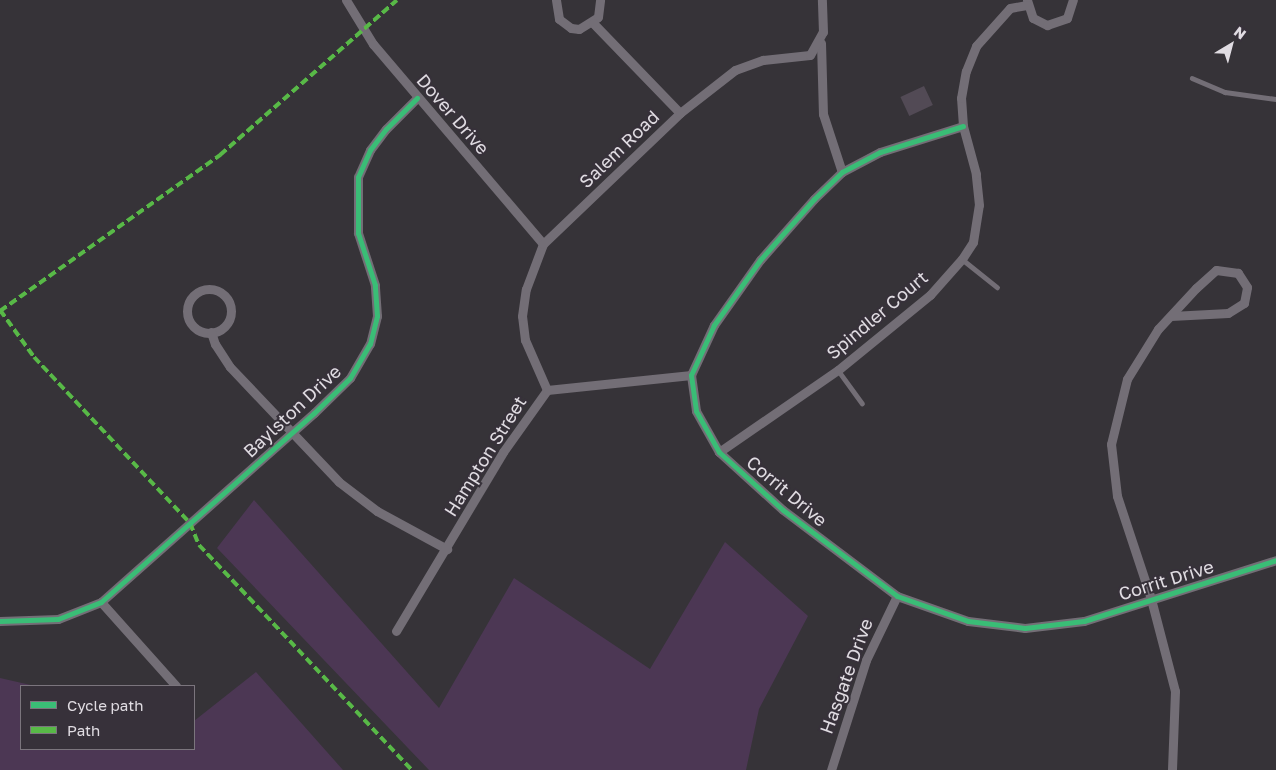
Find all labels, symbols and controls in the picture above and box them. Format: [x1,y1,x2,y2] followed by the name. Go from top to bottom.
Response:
[1206,20,1256,70] north arrow
[1231,23,1250,43] text: N
[412,69,494,159] street label: Dover Drive
[575,106,663,192] street label: Salem Road
[822,266,932,364] street label: Spindler Court
[239,360,345,462] street label: Baylston Drive
[439,392,531,520] street label: Hampton Street
[742,451,832,531] street label: Corrit Drive
[1116,555,1216,605] street label: Corrit Drive
[815,615,877,737] street label: Hasgate Drive
[20,685,195,750] legend
[67,696,143,714] text: Cycle path
[67,721,100,739] text: Path

